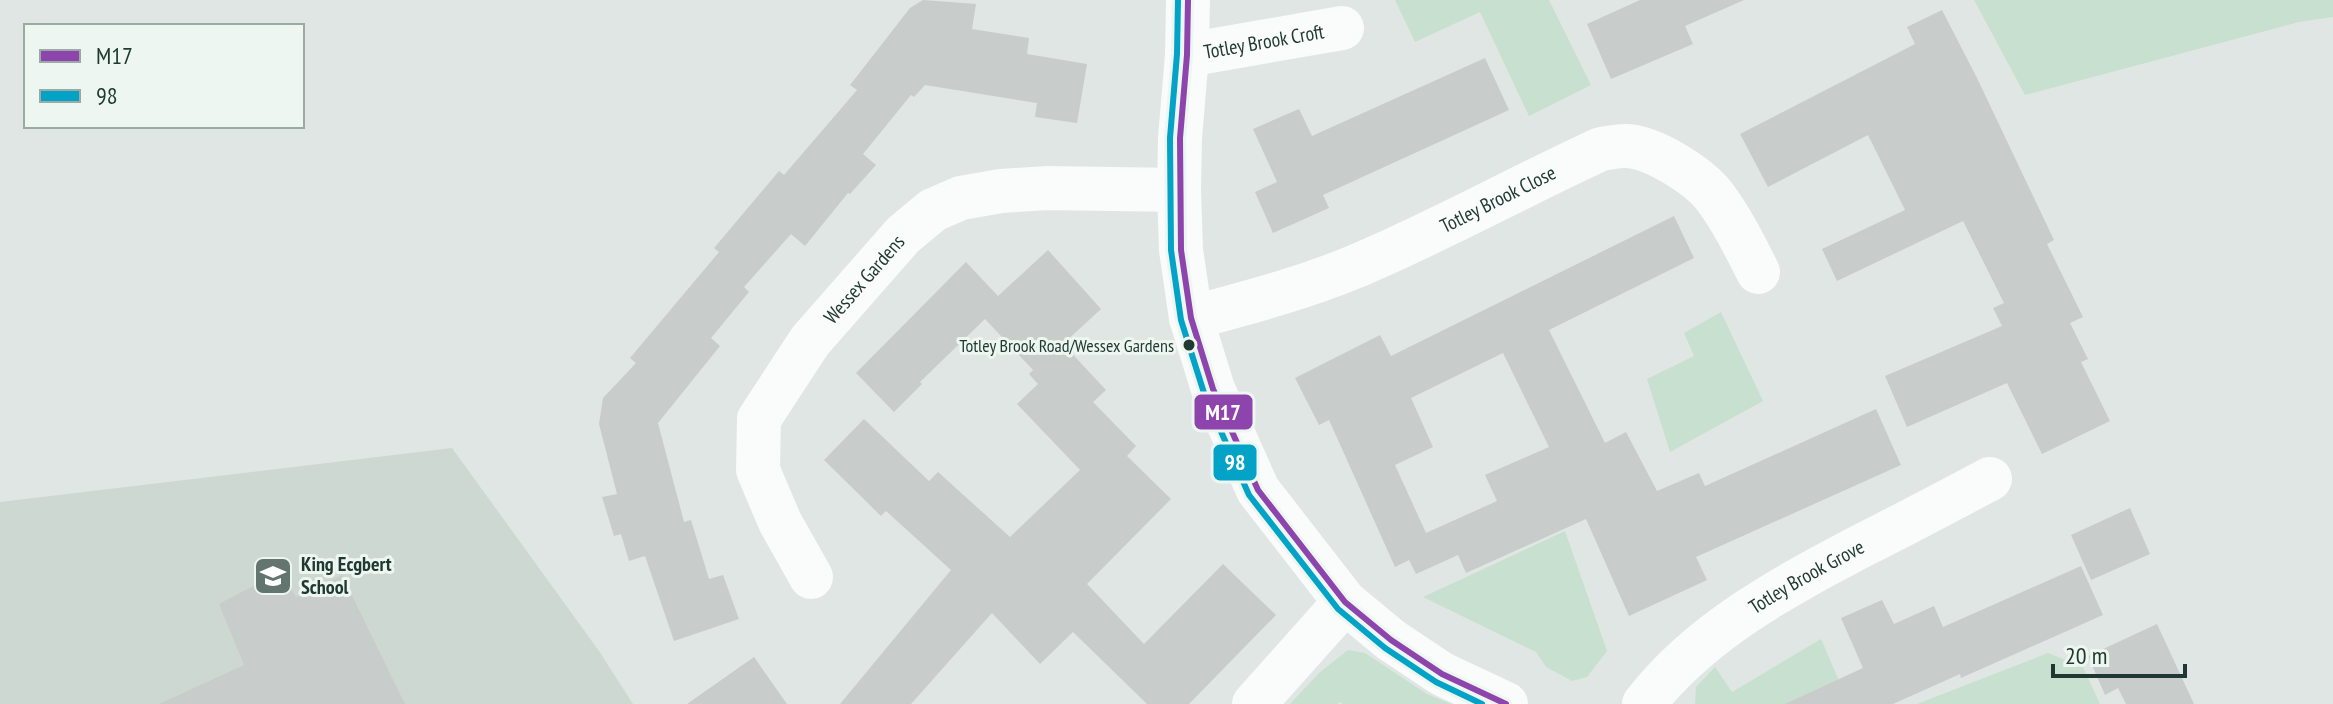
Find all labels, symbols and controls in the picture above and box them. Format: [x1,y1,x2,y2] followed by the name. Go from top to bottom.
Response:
[1202,18,1327,65] street label: Totley Brook Croft
[24,24,304,128] legend
[96,40,133,71] text: M17
[96,80,118,111] text: 98
[1436,159,1560,239] street label: Totley Brook Close
[818,229,910,329] street label: Wessex Gardens
[959,334,1174,357] place label: Totley Brook Road/Wessex Gardens
[1181,337,1197,353] marker: Totley Brook Road/Wessex Gardens
[1193,393,1254,431] line badge: M17
[1205,398,1241,426] text: M17
[1212,443,1258,482] line badge: 98
[1224,448,1246,476] text: 98
[1744,534,1869,620] street label: Totley Brook Grove
[301,551,392,600] place label: King Ecgbert School
[252,555,294,597] school or university icon: King Ecgbert School
[2053,628,2185,678] scale bar
[2065,640,2107,671] text: 20 m

